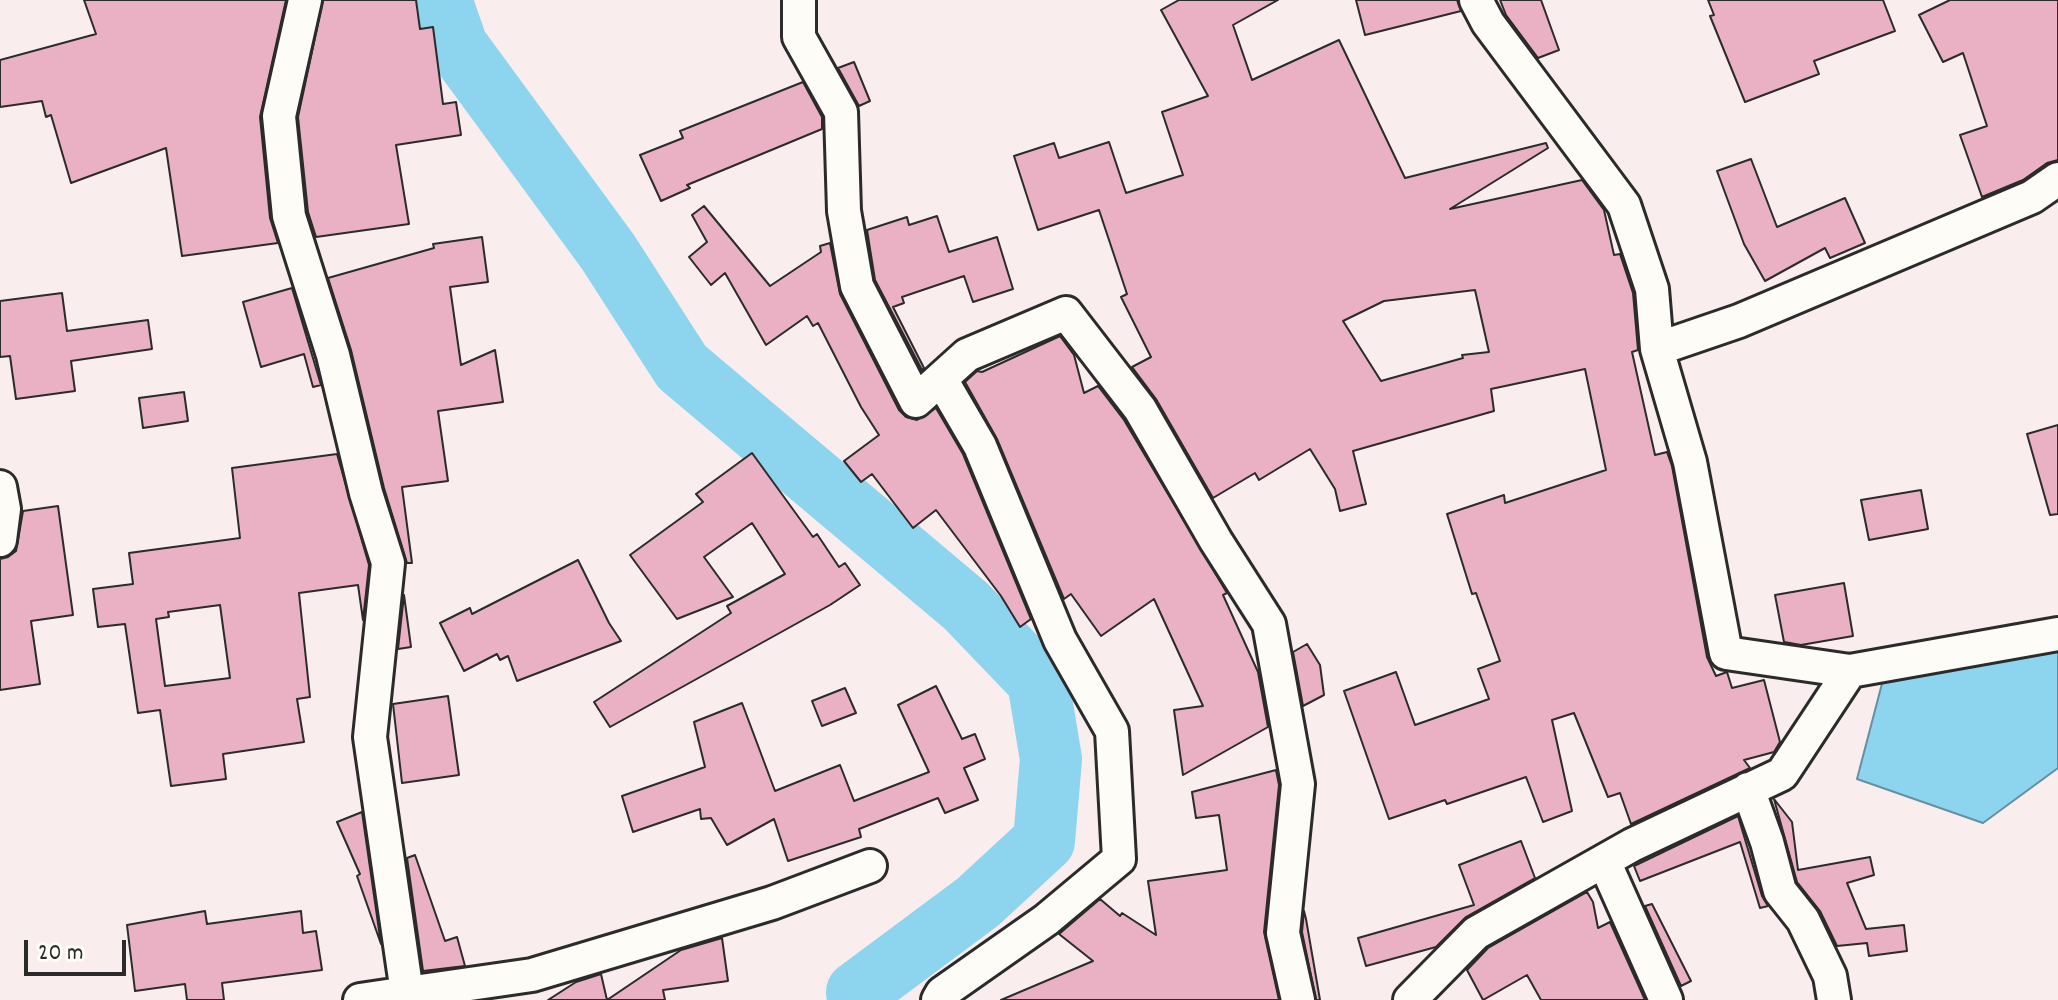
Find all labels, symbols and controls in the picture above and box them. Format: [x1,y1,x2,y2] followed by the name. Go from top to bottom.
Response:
[28,924,130,974] scale bar
[38,937,84,971] text: 20 m

